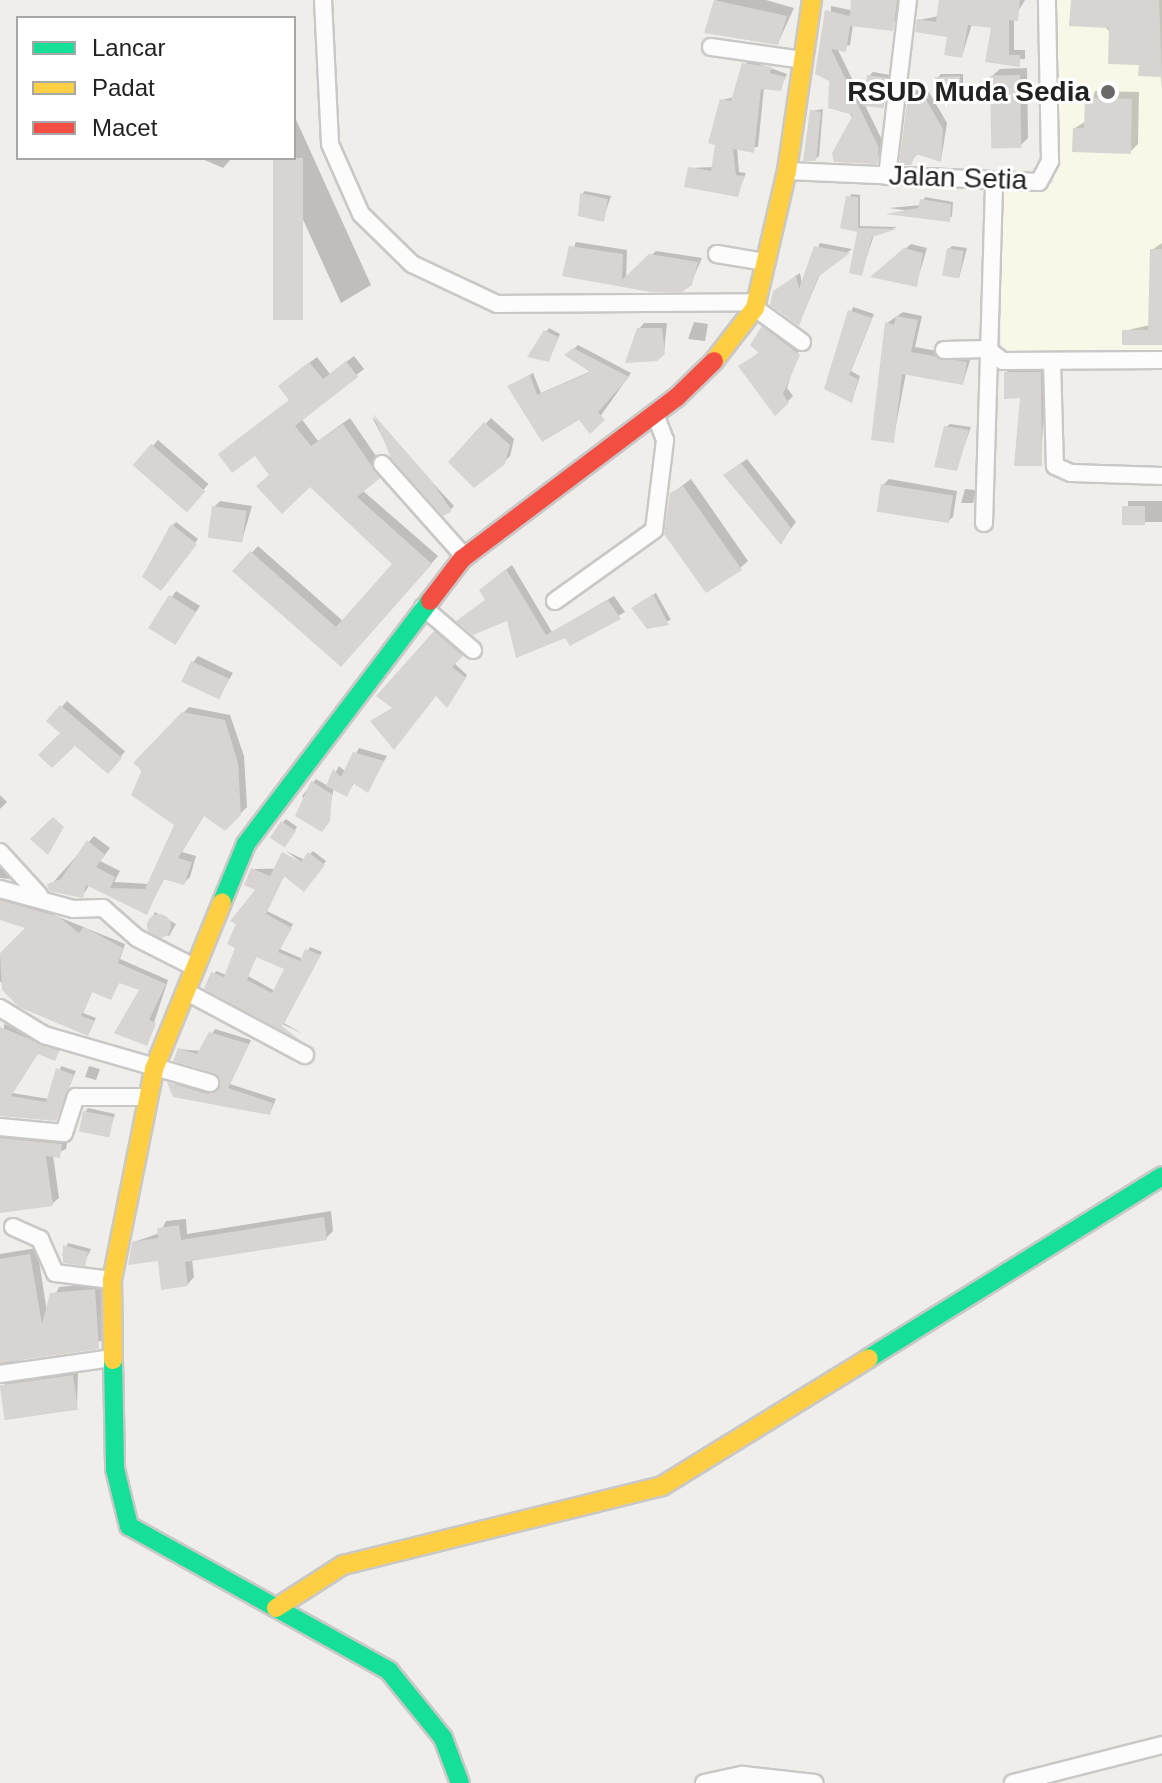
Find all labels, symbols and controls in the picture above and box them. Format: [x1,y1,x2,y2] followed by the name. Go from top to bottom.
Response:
[16,16,296,160] legend
[92,34,165,61] text: Lancar
[92,74,155,101] text: Padat
[847,75,1090,109] place label: RSUD Muda Sedia
[1097,81,1119,103] marker: RSUD Muda Sedia
[92,114,157,141] text: Macet
[888,159,1028,197] street label: Jalan Setia

